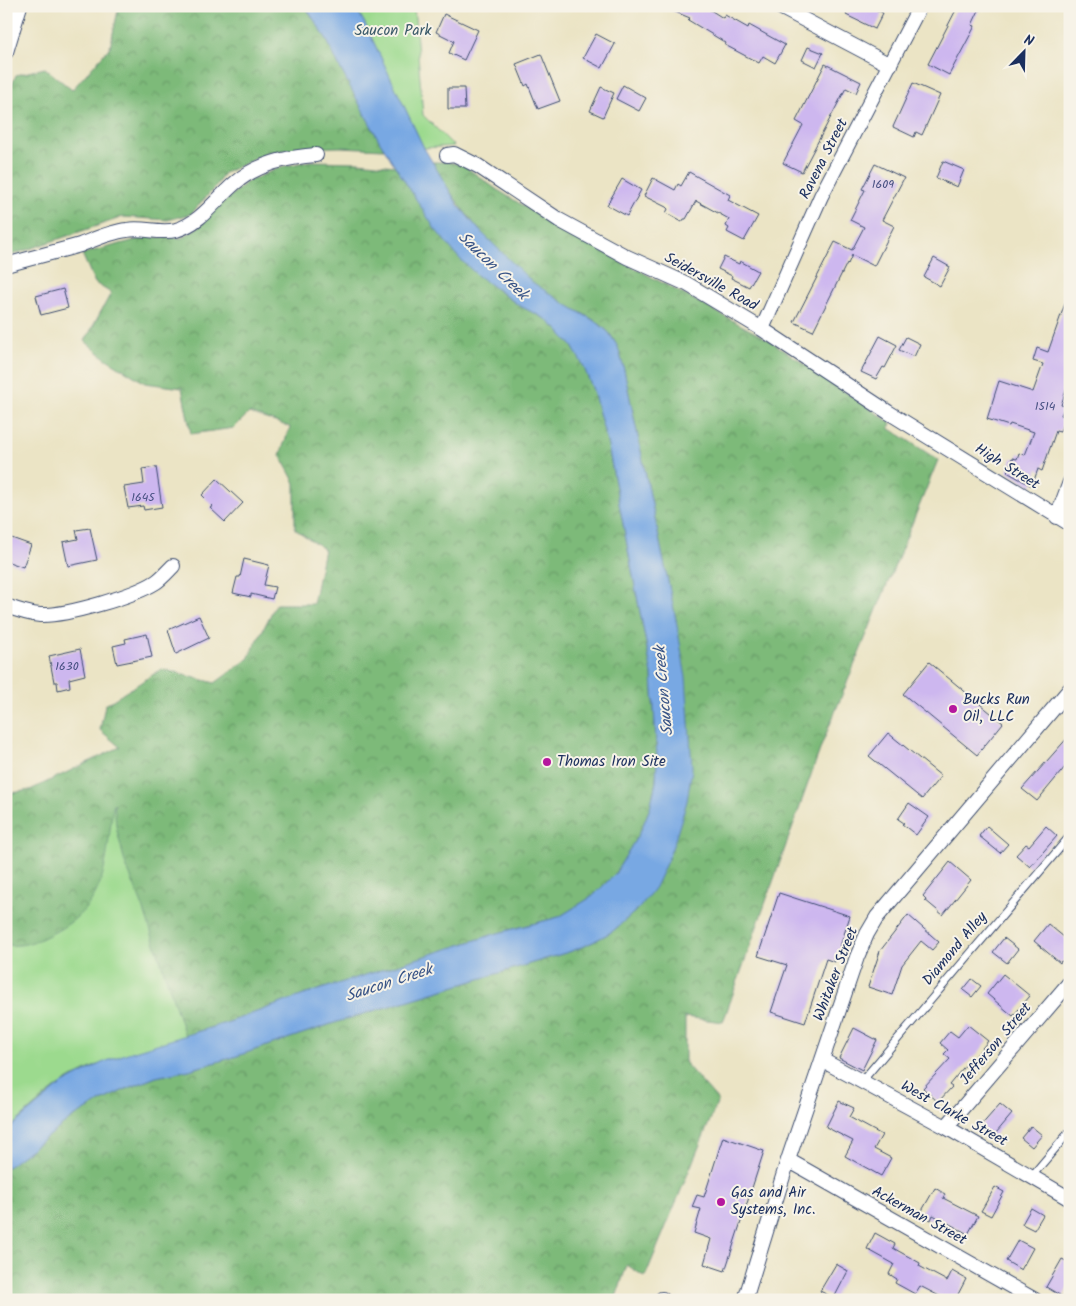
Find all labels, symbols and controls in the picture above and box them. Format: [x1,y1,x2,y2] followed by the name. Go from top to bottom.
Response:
[355,19,432,43] park label: Saucon Park
[998,28,1048,78] north arrow
[1020,29,1037,53] text: N
[793,114,855,204] street label: Ravena Street
[872,175,894,194] house number: 1609
[452,226,536,308] water label: Saucon Creek
[660,246,763,318] street label: Seidersville Road
[1035,397,1056,416] house number: 1514
[970,438,1044,497] street label: High Street
[131,488,156,507] house number: 1645
[647,643,680,737] water label: Saucon Creek
[55,657,79,676] house number: 1630
[963,688,1030,729] place label: Bucks Run Oil, LLC
[947,703,959,715] marker: Bucks Run Oil, LLC
[557,750,666,774] place label: Thomas Iron Site
[541,756,553,768] marker: Thomas Iron Site
[917,906,994,991] street label: Diamond Alley
[807,923,865,1025] street label: Whitaker Street
[342,956,438,1009] water label: Saucon Creek
[954,997,1038,1091] street label: Jefferson Street
[896,1075,1012,1153] street label: West Clarke Street
[867,1180,971,1252] street label: Ackerman Street
[731,1181,816,1222] place label: Gas and Air Systems, Inc.
[715,1196,727,1208] marker: Gas and Air Systems, Inc.

